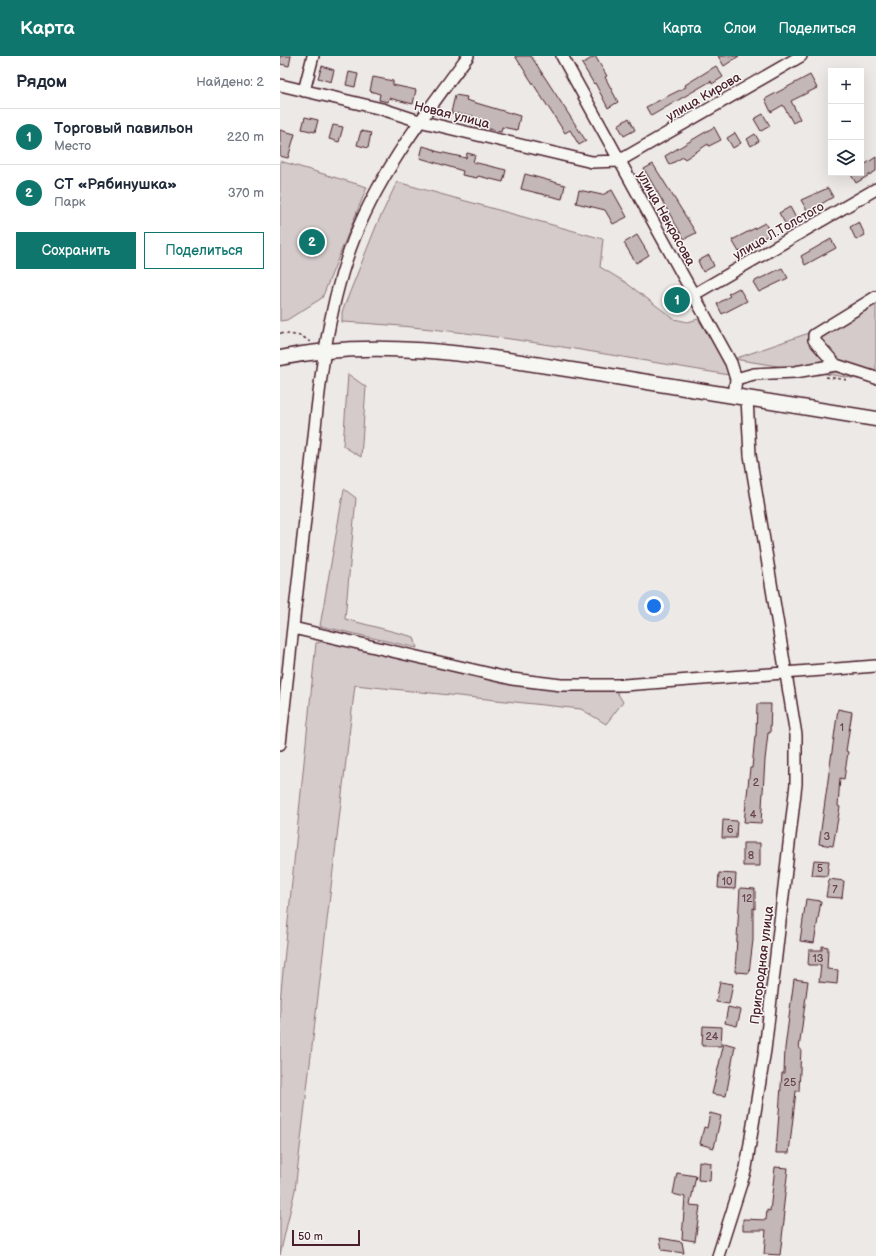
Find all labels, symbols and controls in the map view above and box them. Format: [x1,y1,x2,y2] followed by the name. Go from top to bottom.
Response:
[20,17,74,40] text: Карта
[662,20,702,37] text: Карта
[724,20,756,37] text: Слои
[778,20,856,37] text: Поделиться
[828,68,864,176] map controls
[828,68,864,104] button: +
[663,69,744,125] street label: улица Кирова
[16,72,67,92] text: Рядом
[196,74,264,90] text: Найдено: 2
[412,98,492,132] street label: Новая улица
[828,104,864,140] button: −
[54,119,193,138] text: Торговый павильон
[26,129,32,145] text: 1
[227,129,264,145] text: 220 m
[54,138,91,154] text: Место
[828,140,864,176] button: layers
[633,168,699,269] street label: улица Некрасова
[54,175,177,194] text: СТ «Рябинушка»
[25,185,33,201] text: 2
[228,185,264,201] text: 370 m
[54,194,86,210] text: Парк
[730,198,827,263] street label: улица Л.Толстого
[299,227,325,257] pin: 2
[16,232,136,269] button: Сохранить
[144,232,264,269] button: Поделиться
[664,285,690,315] pin: 1
[644,596,664,616] your location
[840,721,844,734] house number: 1
[753,776,760,789] house number: 2
[750,808,757,821] house number: 4
[727,823,734,836] house number: 6
[824,830,831,843] house number: 3
[748,849,754,862] house number: 8
[817,862,823,875] house number: 5
[722,875,733,888] house number: 10
[832,883,838,896] house number: 7
[742,892,753,905] house number: 12
[747,905,777,1025] street label: Пригородная улица
[812,952,824,965] house number: 13
[705,1030,719,1043] house number: 24
[784,1076,796,1089] house number: 25
[292,1228,360,1247] scale bar
[298,1230,323,1243] text: 50 m

